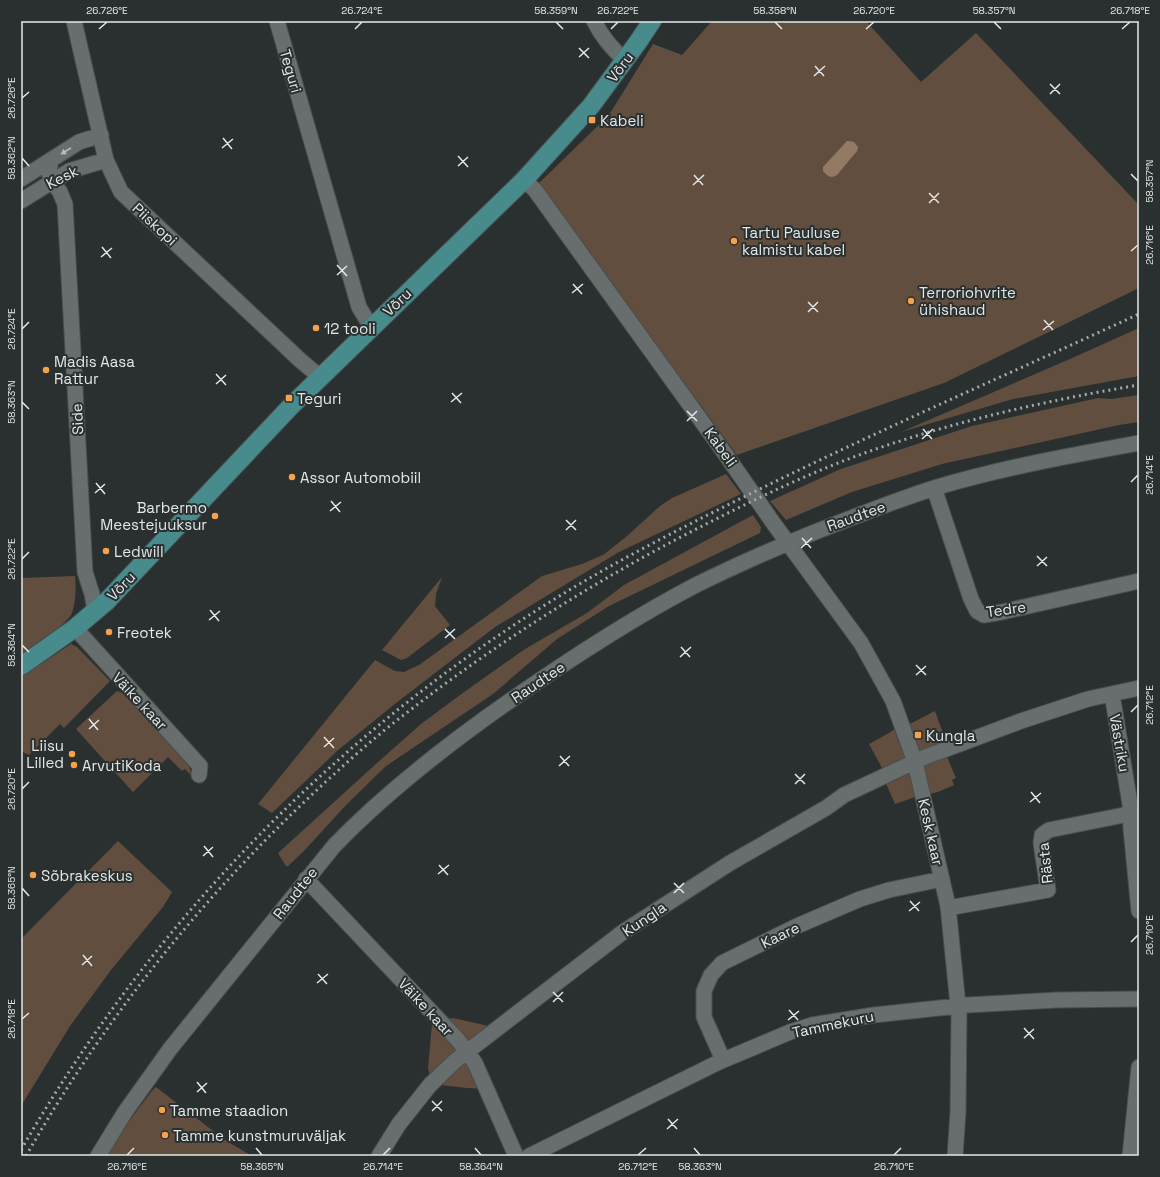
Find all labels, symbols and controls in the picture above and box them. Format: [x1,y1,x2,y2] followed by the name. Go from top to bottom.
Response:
[86,4,128,17] text: 26.726°E
[341,4,383,17] text: 26.724°E
[534,4,578,17] text: 58.359°N
[597,4,639,17] text: 26.722°E
[753,4,797,17] text: 58.358°N
[853,4,895,17] text: 26.720°E
[973,4,1015,17] text: 58.357°N
[1110,4,1150,17] text: 26.718°E
[276,47,306,95] street label: Teguri
[603,48,637,86] street label: Võru
[5,77,18,119] text: 26.726°E
[600,111,644,130] place label: Kabeli
[587,115,597,125] marker: Kabeli
[5,136,18,180] text: 58.362°N
[61,147,71,155] one-way arrow
[1143,160,1156,202] text: 58.357°N
[43,161,81,193] street label: Kesk
[129,198,181,250] street label: Piiskopi
[742,223,845,259] place label: Tartu Pauluse kalmistu kabel
[1143,225,1156,265] text: 26.716°E
[729,236,739,246] marker: Tartu Pauluse kalmistu kabel
[919,283,1016,319] place label: Terroriohvrite ühishaud
[379,284,415,320] street label: Võru
[906,296,916,306] marker: Terroriohvrite ühishaud
[5,308,18,350] text: 26.724°E
[324,319,376,338] place label: 12 tooli
[311,323,321,333] marker: 12 tooli
[54,352,135,388] place label: Madis Aasa Rattur
[41,365,51,375] marker: Madis Aasa Rattur
[5,380,18,424] text: 58.363°N
[297,389,341,408] place label: Teguri
[284,393,294,403] marker: Teguri
[67,403,87,435] street label: Side
[700,424,742,470] street label: Kabeli
[1143,455,1156,495] text: 26.714°E
[300,468,421,487] place label: Assor Automobiil
[287,472,297,482] marker: Assor Automobiil
[824,497,888,535] street label: Raudtee
[100,498,207,534] place label: Barbermo Meestejuuksur
[210,511,220,521] marker: Barbermo Meestejuuksur
[5,538,18,580] text: 26.722°E
[114,542,164,561] place label: Ledwill
[101,546,111,556] marker: Ledwill
[103,568,139,604] street label: Võru
[985,597,1027,621] street label: Tedre
[5,623,18,667] text: 58.364°N
[117,623,172,642] place label: Freotek
[104,627,114,637] marker: Freotek
[507,657,569,707] street label: Raudtee
[108,668,172,734] street label: Väike kaar
[1143,685,1156,725] text: 26.712°E
[1106,713,1134,773] street label: Västriku
[926,726,976,745] place label: Kungla
[913,730,923,740] marker: Kungla
[26,736,64,772] place label: Liisu Lilled
[67,749,77,759] marker: Liisu Lilled
[82,756,162,775] place label: ArvutiKoda
[69,760,79,770] marker: ArvutiKoda
[5,768,18,810] text: 26.720°E
[914,797,948,868] street label: Kesk kaar
[1033,841,1057,885] street label: Rästa
[269,863,321,923] street label: Raudtee
[5,866,18,910] text: 58.365°N
[41,866,133,885] place label: Sõbrakeskus
[28,870,38,880] marker: Sõbrakeskus
[618,897,670,941] street label: Kungla
[1143,915,1156,955] text: 26.710°E
[758,917,803,952] street label: Kaare
[394,974,458,1040] street label: Väike kaar
[5,999,18,1039] text: 26.718°E
[790,1006,876,1042] street label: Tammekuru
[170,1101,288,1120] place label: Tamme staadion
[157,1105,167,1115] marker: Tamme staadion
[173,1126,346,1145] place label: Tamme kunstmuruväljak
[160,1130,170,1140] marker: Tamme kunstmuruväljak
[107,1160,147,1173] text: 26.716°E
[240,1160,284,1173] text: 58.365°N
[363,1160,403,1173] text: 26.714°E
[459,1160,503,1173] text: 58.364°N
[618,1160,658,1173] text: 26.712°E
[678,1160,722,1173] text: 58.363°N
[874,1160,914,1173] text: 26.710°E

